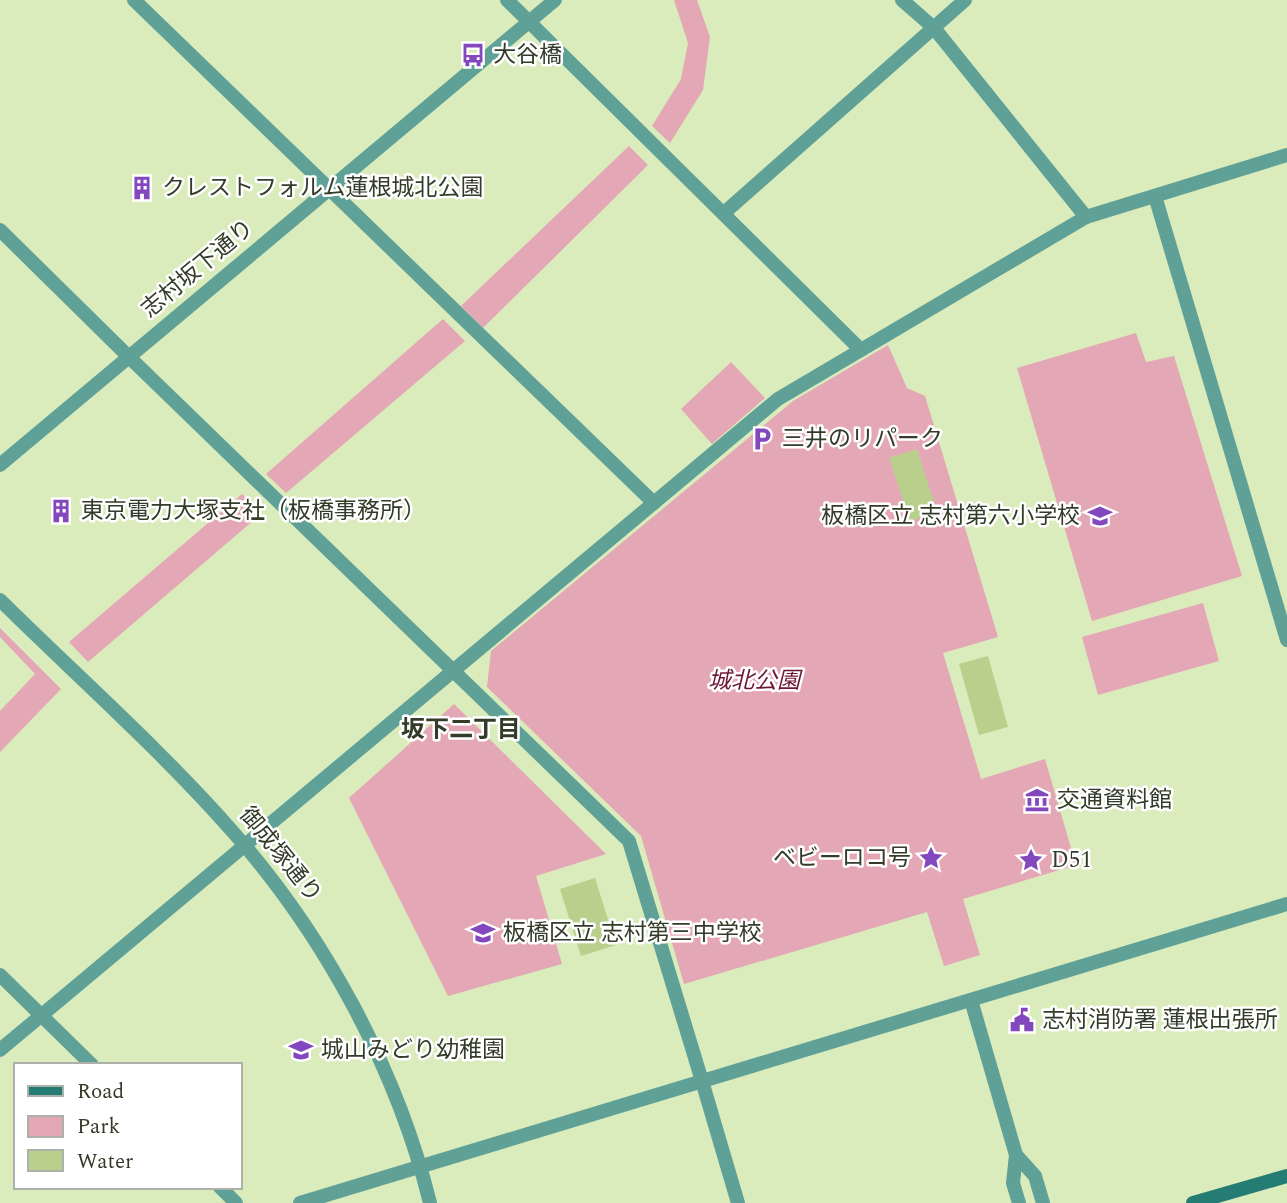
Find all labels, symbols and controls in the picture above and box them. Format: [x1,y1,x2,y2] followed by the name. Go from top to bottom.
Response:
[493,38,562,73] place label: 大谷橋
[459,41,487,69] bus stop icon: 大谷橋
[162,171,484,206] place label: クレストフォルム蓮根城北公園
[128,174,156,202] building icon: クレストフォルム蓮根城北公園
[134,211,262,327] street label: 志村坂下通り
[782,422,943,457] place label: 三井のリパーク
[748,425,776,453] parking icon: 三井のリパーク
[81,494,426,529] place label: 東京電力大塚支社（板橋事務所）
[47,497,75,525] building icon: 東京電力大塚支社（板橋事務所）
[821,499,1080,534] place label: 板橋区立 志村第六小学校
[1086,502,1114,530] school or university icon: 板橋区立 志村第六小学校
[708,664,803,699] park label: 城北公園
[401,712,521,748] district label: 坂下二丁目
[1057,783,1172,818] place label: 交通資料館
[1023,786,1051,814] museum icon: 交通資料館
[230,799,330,911] street label: 御成塚通り
[773,841,911,876] place label: ベビーロコ号
[1051,843,1092,878] place label: D51
[917,844,945,872] place icon: ベビーロコ号
[1017,846,1045,874] place icon: D51
[503,916,762,951] place label: 板橋区立 志村第三中学校
[469,919,497,947] school or university icon: 板橋区立 志村第三中学校
[1042,1003,1278,1038] place label: 志村消防署 蓮根出張所
[1008,1006,1036,1034] public building icon: 志村消防署 蓮根出張所
[321,1033,505,1068] place label: 城山みどり幼稚園
[287,1036,315,1064] school or university icon: 城山みどり幼稚園
[14,1063,242,1189] legend
[77,1076,124,1108] text: Road
[77,1111,121,1143] text: Park
[77,1146,133,1178] text: Water

